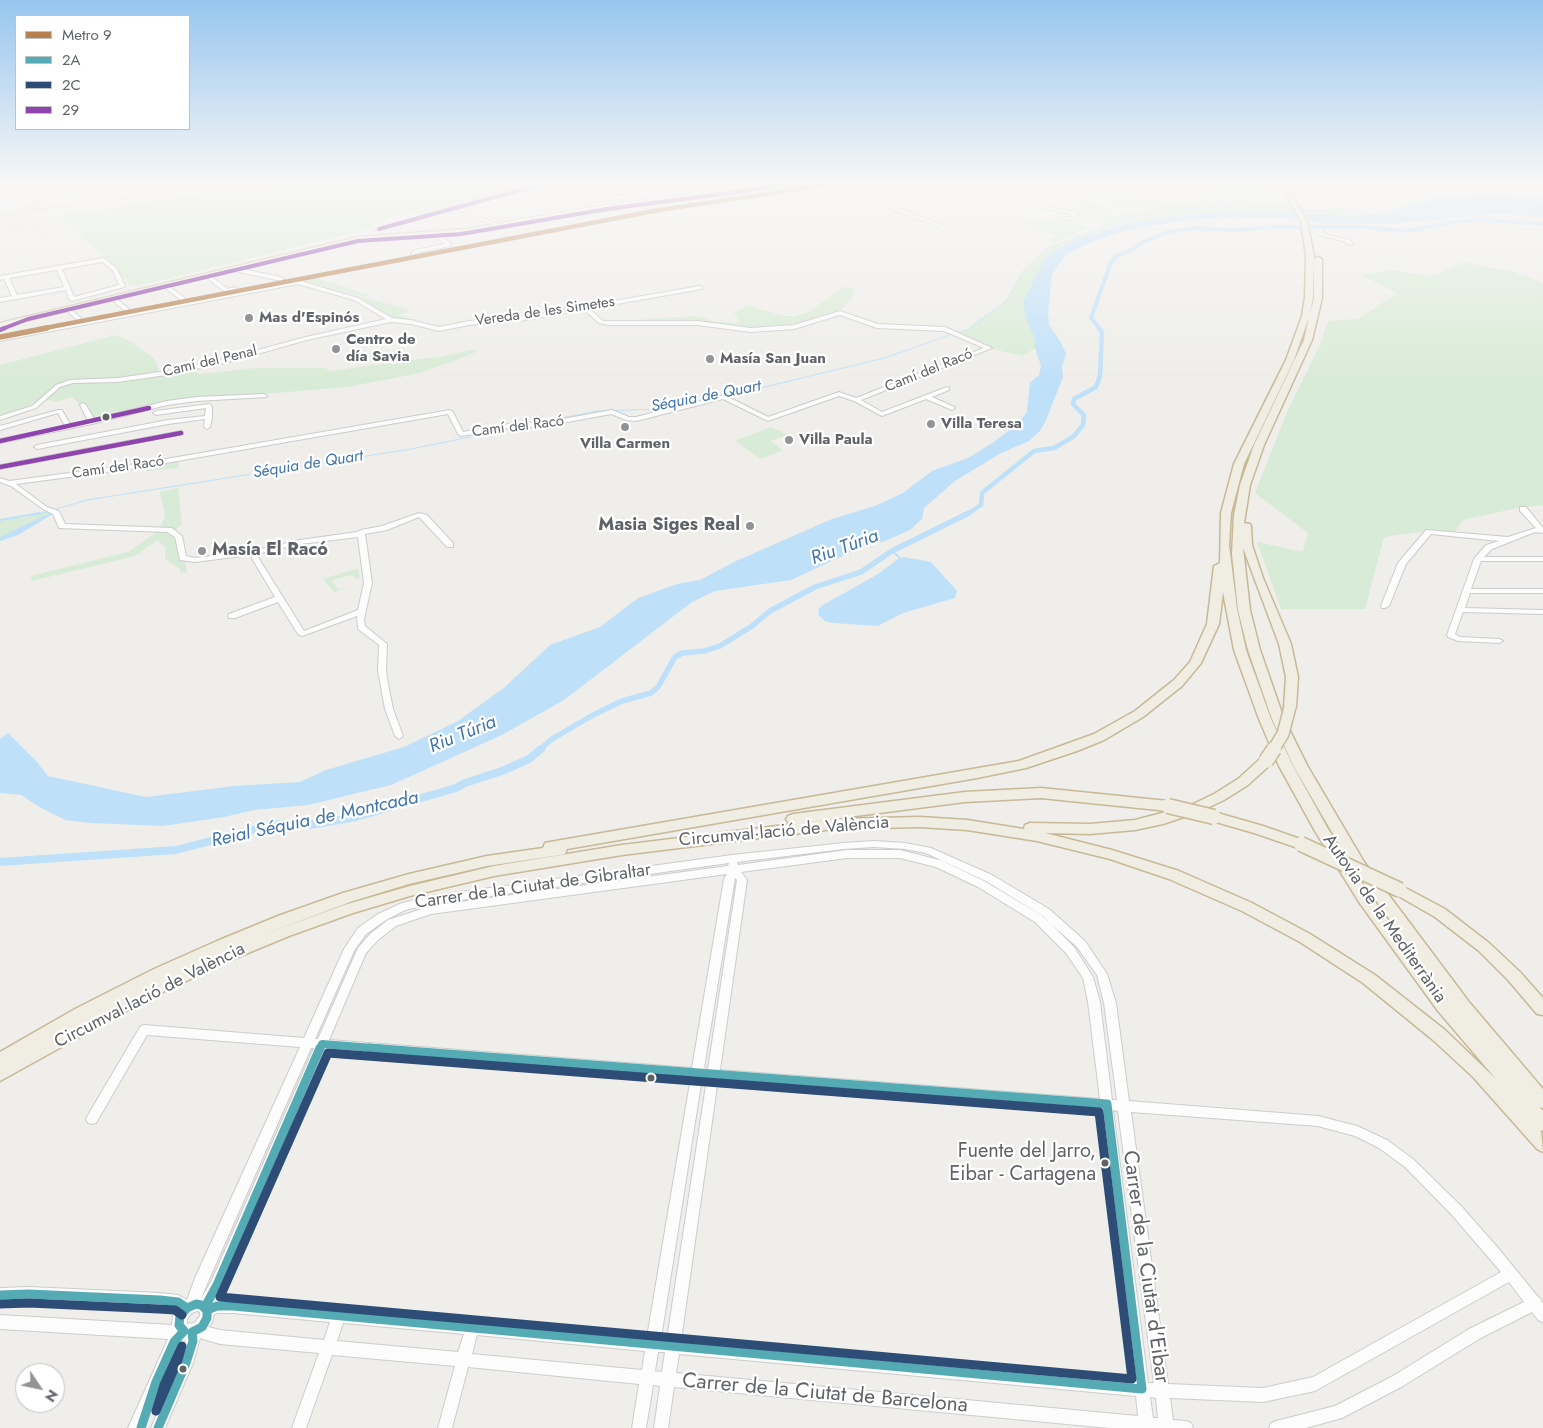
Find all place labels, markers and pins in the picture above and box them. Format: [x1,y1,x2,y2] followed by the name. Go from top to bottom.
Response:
[259,309,359,327] place label: Mas d'Espinós
[243,312,255,324] marker: Mas d'Espinós
[346,331,416,366] place label: Centro de día Savia
[330,343,342,355] marker: Centro de día Savia
[720,350,826,368] place label: Masía San Juan
[704,353,716,365] marker: Masía San Juan
[101,412,111,422] unlabelled marker
[941,415,1022,433] place label: Villa Teresa
[925,418,937,430] marker: Villa Teresa
[619,421,631,433] marker: Villa Carmen
[799,431,873,449] place label: Villa Paula
[783,434,795,446] marker: Villa Paula
[580,435,670,453] place label: Villa Carmen
[598,515,740,537] place label: Masia Siges Real
[744,520,756,532] marker: Masia Siges Real
[212,540,328,562] place label: Masía El Racó
[196,545,208,557] marker: Masía El Racó
[646,1073,656,1083] unlabelled marker
[949,1140,1096,1187] place label: Fuente del Jarro, Eibar - Cartagena
[1100,1158,1110,1168] marker: Fuente del Jarro, Eibar - Cartagena
[178,1364,188,1374] unlabelled marker

